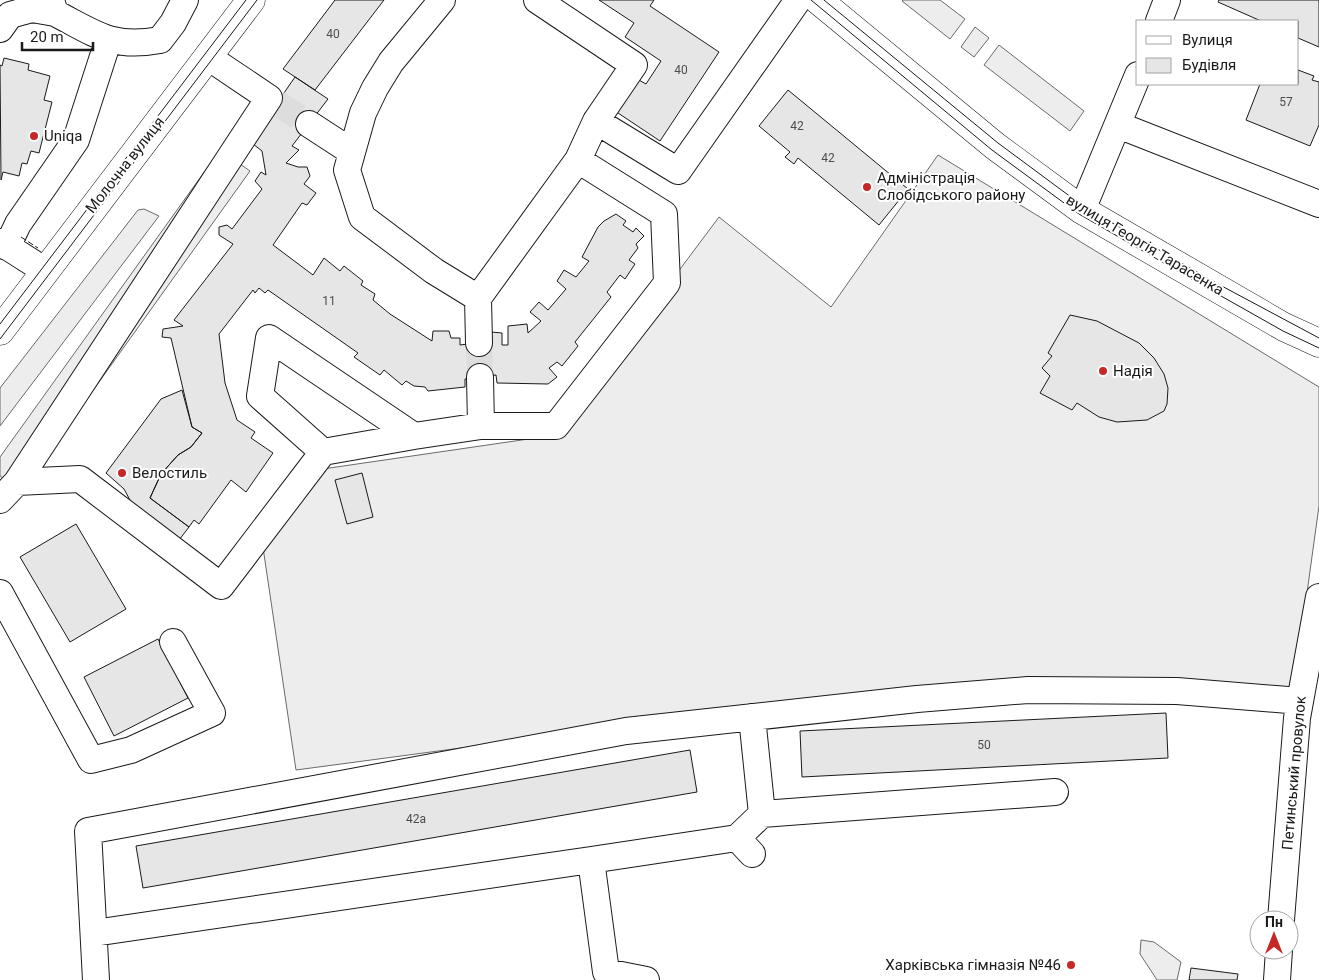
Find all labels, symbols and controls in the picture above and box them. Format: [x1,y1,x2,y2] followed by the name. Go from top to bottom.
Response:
[22,20,94,52] scale bar
[1136,20,1299,85] legend
[326,27,340,41] house number: 40
[30,28,64,46] text: 20 m
[1182,31,1233,49] text: Вулиця
[1182,56,1236,74] text: Будівля
[674,63,688,77] house number: 40
[1279,95,1293,109] house number: 57
[82,113,168,217] street label: Молочна вулиця
[790,119,804,133] house number: 42
[44,127,82,145] place label: Uniqa
[28,130,40,142] marker: Uniqa
[821,151,835,165] house number: 42
[877,169,1025,204] place label: Адміністрація Слобідського району
[861,181,873,193] marker: Адміністрація Слобідського району
[1063,191,1227,299] street label: вулиця Георгія Тарасенка
[322,294,336,308] house number: 11
[1113,362,1153,380] place label: Надія
[1097,365,1109,377] marker: Надія
[132,464,207,482] place label: Велостиль
[116,467,128,479] marker: Велостиль
[1278,695,1310,851] street label: Петинський провулок
[977,738,991,752] house number: 50
[406,812,426,826] house number: 42а
[1249,910,1299,960] north arrow
[1265,914,1283,930] text: Пн
[885,956,1061,974] place label: Харківська гімназія №46
[1065,959,1077,971] marker: Харківська гімназія №46

